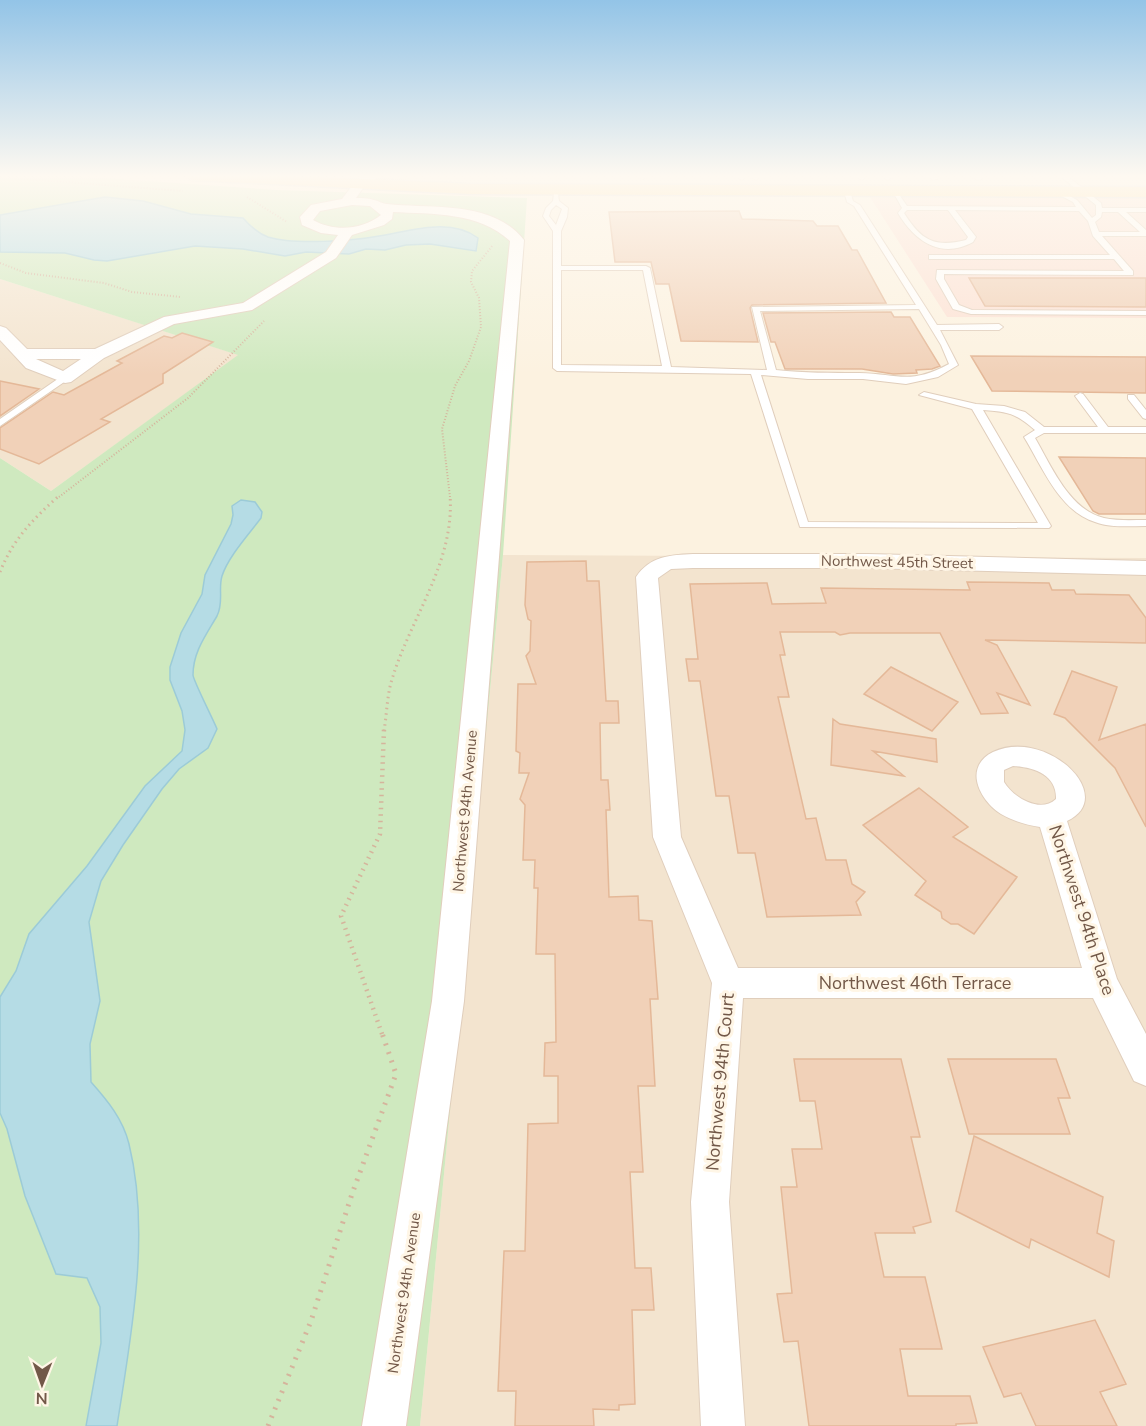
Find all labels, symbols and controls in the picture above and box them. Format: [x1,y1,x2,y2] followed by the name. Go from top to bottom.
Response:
[821,551,974,573] street label: Northwest 45th Street
[448,729,482,893] street label: Northwest 94th Avenue
[1043,822,1121,998] street label: Northwest 94th Place
[819,971,1011,995] street label: Northwest 46th Terrace
[700,991,740,1172] street label: Northwest 94th Court
[383,1211,425,1375] street label: Northwest 94th Avenue
[12,1354,72,1414] north arrow
[36,1387,48,1409] text: N

